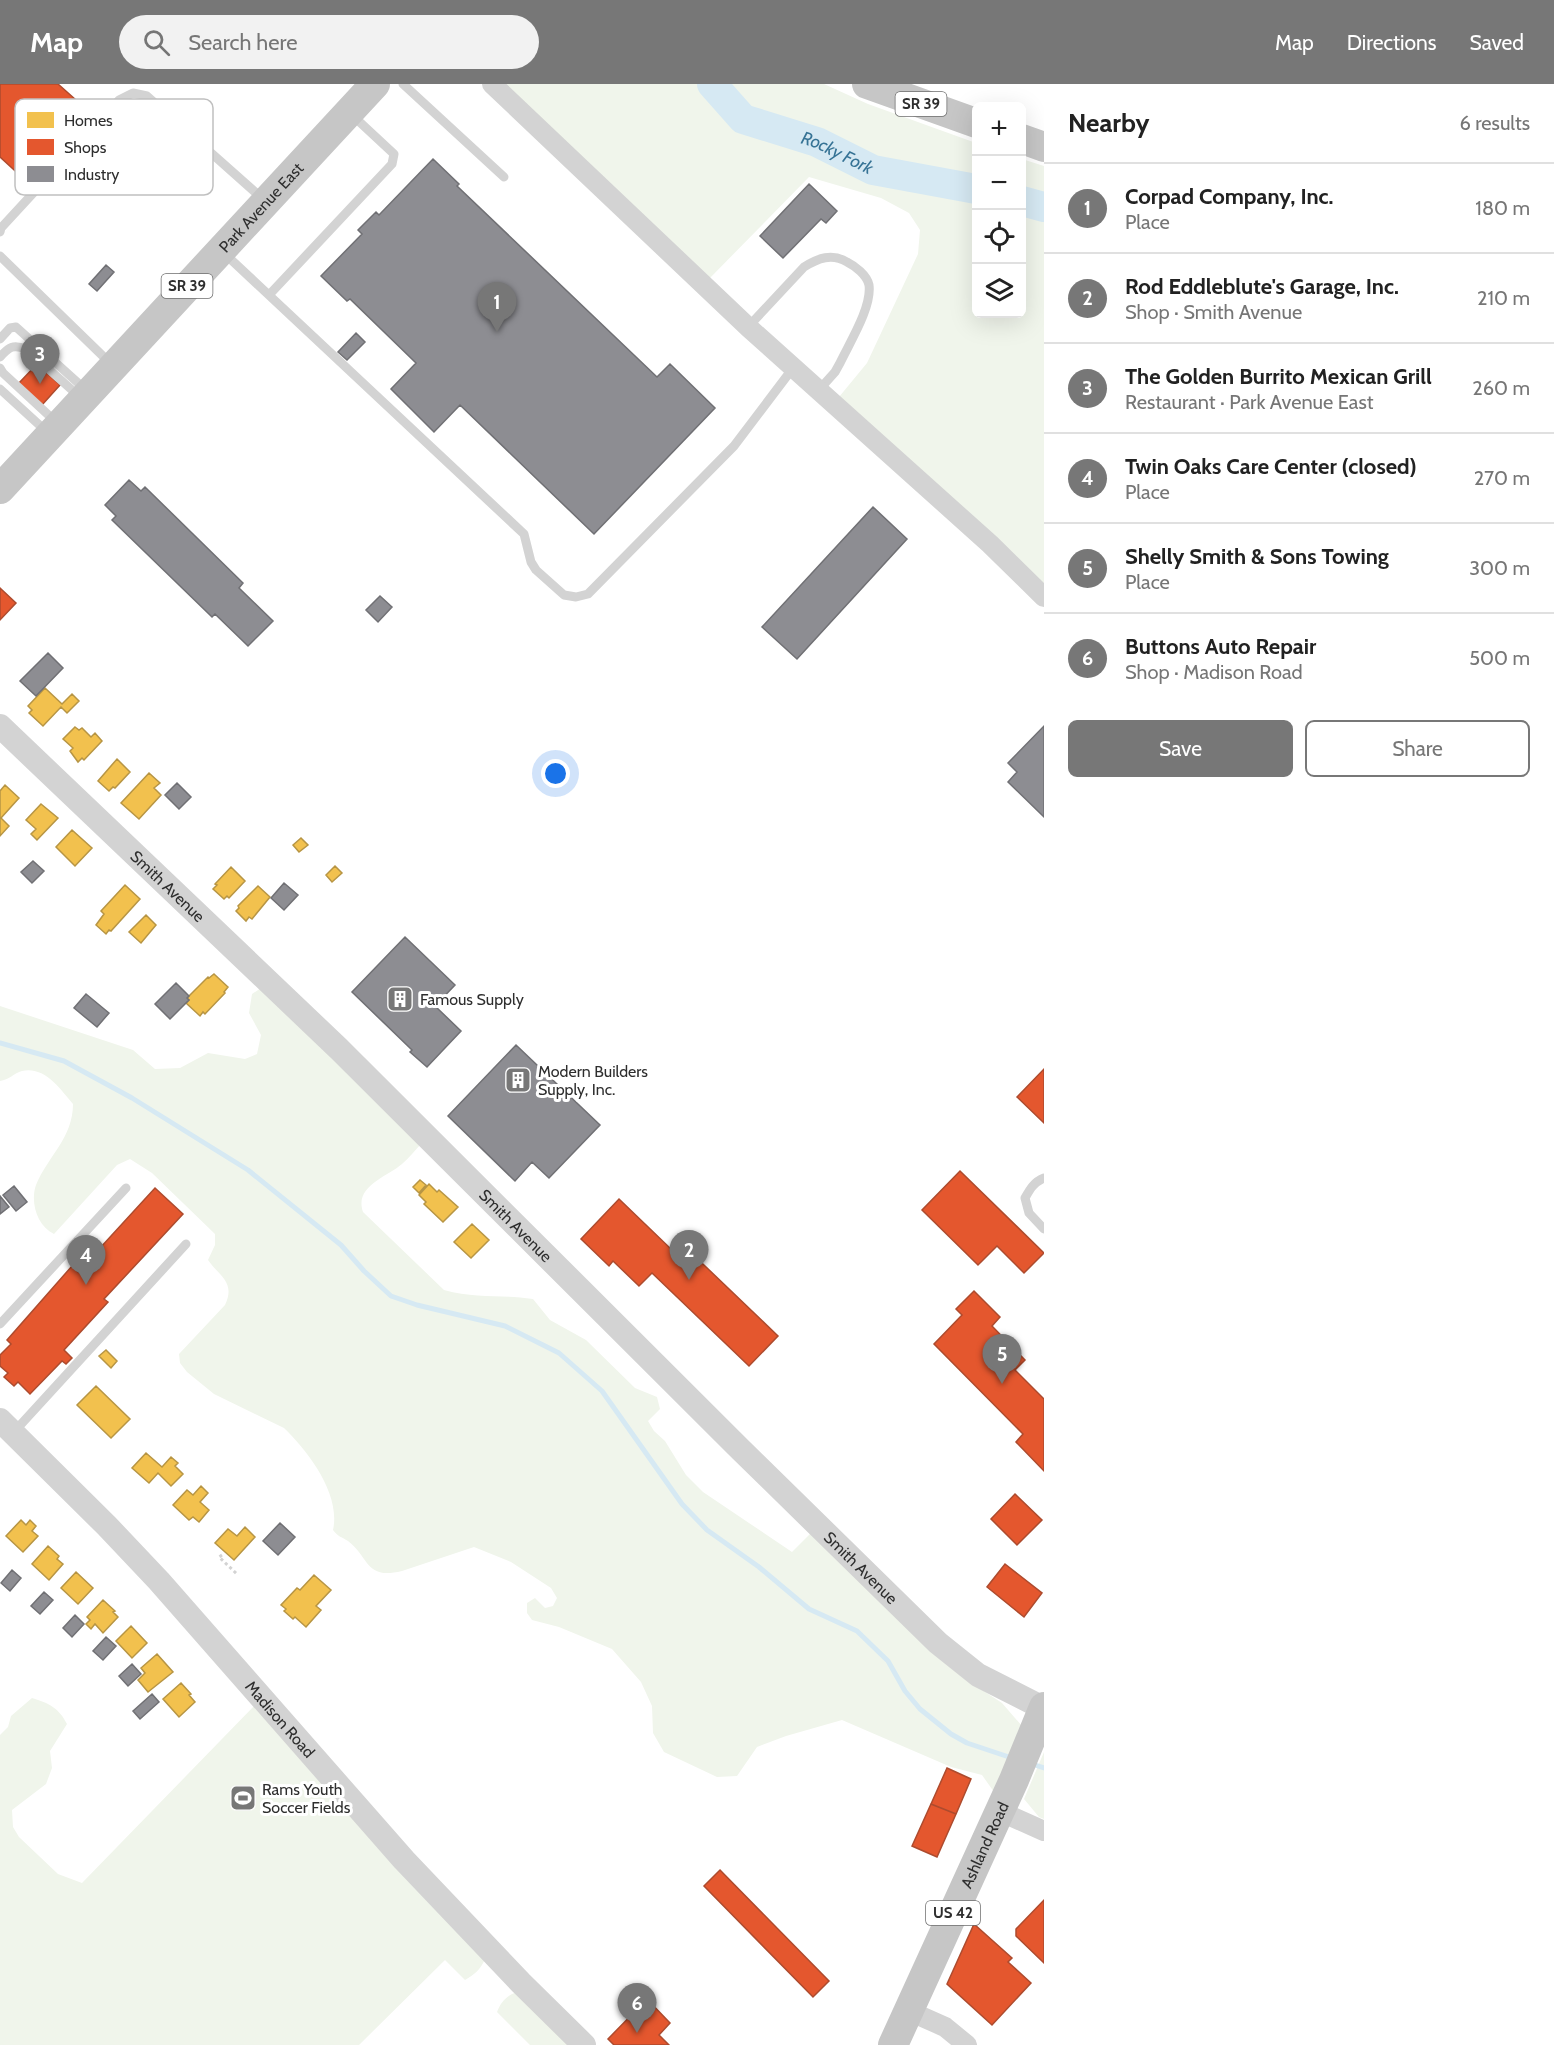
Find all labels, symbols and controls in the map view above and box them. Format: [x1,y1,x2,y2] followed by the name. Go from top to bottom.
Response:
[119,15,539,69] search box
[30,25,83,59] text: Map
[140,26,173,59] icon: search
[188,29,297,56] text: Search here
[1275,30,1314,55] text: Map
[1347,30,1436,55] text: Directions
[1469,30,1524,55] text: Saved
[896,92,946,116] road number: SR 39
[15,99,213,195] legend
[972,102,1026,318] map controls
[972,102,1026,156] button: +
[1068,107,1149,139] text: Nearby
[64,111,113,130] text: Homes
[1459,111,1530,135] text: 6 results
[799,127,878,180] water label: Rocky Fork
[64,138,107,157] text: Shops
[972,156,1026,210] button: −
[215,158,308,256] street label: Park Avenue East
[64,165,119,184] text: Industry
[1125,183,1333,210] text: Corpad Company, Inc.
[1084,196,1091,220] text: 1
[1475,196,1530,220] text: 180 m
[972,210,1026,264] button: locate
[1125,210,1170,234] text: Place
[972,264,1026,318] button: layers
[1125,273,1399,300] text: Rod Eddleblute's Garage, Inc.
[162,274,213,298] road number: SR 39
[478,282,516,332] pin: 1
[1082,286,1093,310] text: 2
[1477,286,1530,310] text: 210 m
[1125,300,1302,324] text: Shop · Smith Avenue
[20,334,60,384] pin: 3
[1125,363,1432,390] text: The Golden Burrito Mexican Grill
[1082,376,1093,400] text: 3
[1472,376,1530,400] text: 260 m
[1125,390,1373,414] text: Restaurant · Park Avenue East
[1125,453,1417,480] text: Twin Oaks Care Center (closed)
[1081,466,1094,490] text: 4
[1474,466,1530,490] text: 270 m
[1125,480,1170,504] text: Place
[1125,543,1389,570] text: Shelly Smith & Sons Towing
[1082,556,1093,580] text: 5
[1469,556,1530,580] text: 300 m
[1125,570,1170,594] text: Place
[1125,633,1316,660] text: Buttons Auto Repair
[1082,646,1093,670] text: 6
[1469,646,1530,670] text: 500 m
[1125,660,1303,684] text: Shop · Madison Road
[1068,720,1293,777] button: Save
[1305,720,1530,777] button: Share
[541,759,570,788] your location
[127,847,209,926] street label: Smith Avenue
[385,984,415,1014] building icon: Famous Supply
[420,990,524,1009] place label: Famous Supply
[538,1062,648,1099] place label: Modern Builders Supply, Inc.
[503,1065,533,1095] building icon: Modern Builders Supply, Inc.
[475,1185,556,1266] street label: Smith Avenue
[670,1230,708,1280] pin: 2
[66,1236,106,1285] pin: 4
[982,1334,1022,1384] pin: 5
[820,1528,901,1608] street label: Smith Avenue
[241,1677,319,1762] street label: Madison Road
[262,1780,351,1817] place label: Rams Youth Soccer Fields
[228,1783,258,1813] sports icon: Rams Youth Soccer Fields
[957,1799,1013,1891] street label: Ashland Road
[926,1901,980,1925] road number: US 42
[618,1984,656,2033] pin: 6

